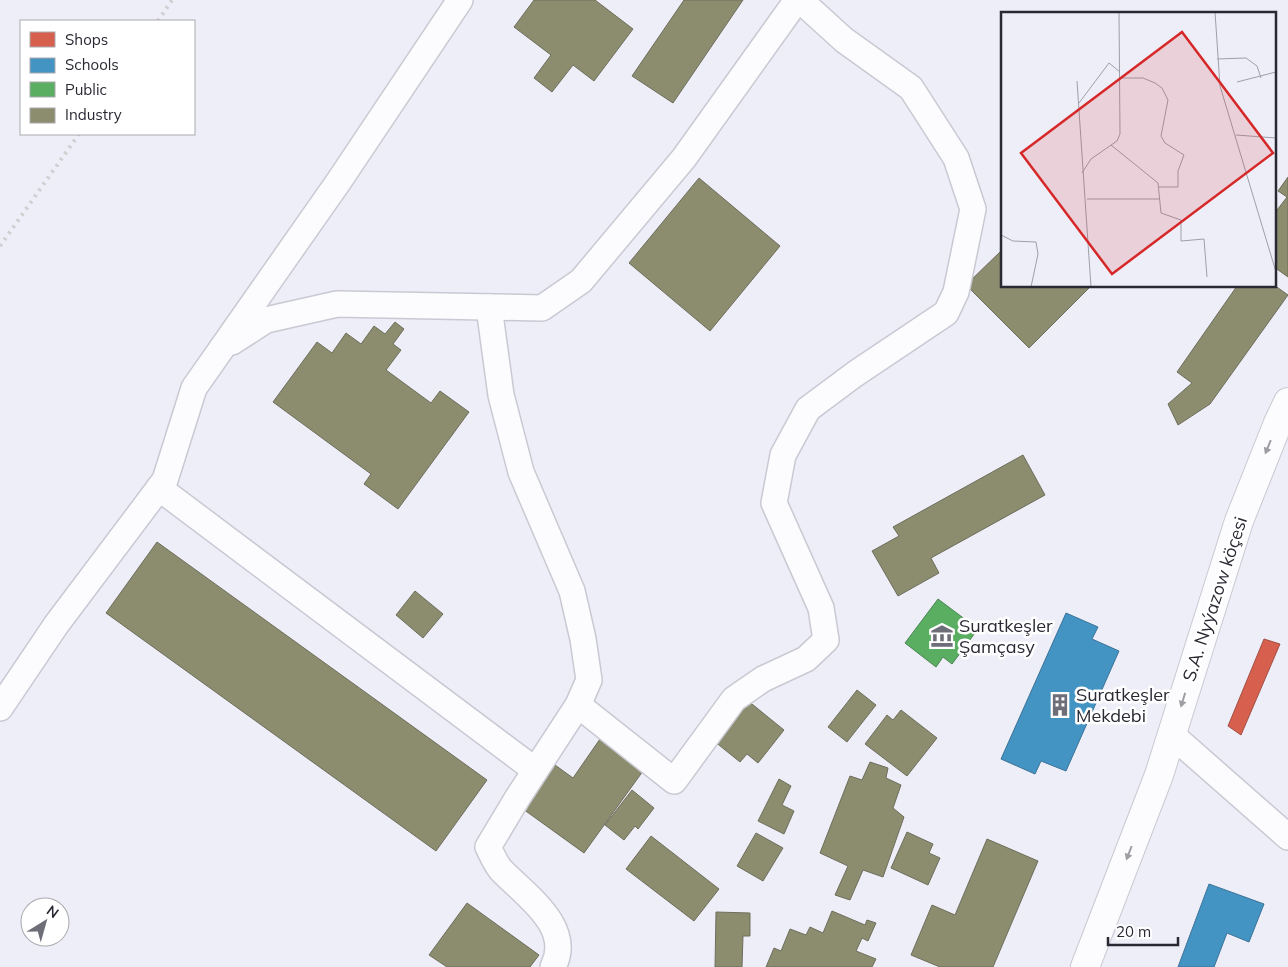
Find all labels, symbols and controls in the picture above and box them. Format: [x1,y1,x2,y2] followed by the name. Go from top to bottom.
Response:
[1001,12,1276,288] inset map
[20,20,195,135] legend
[65,30,108,49] text: Shops
[65,55,119,74] text: Schools
[65,80,107,99] text: Public
[65,105,122,124] text: Industry
[1264,440,1272,455] one-way arrow
[1177,514,1252,684] street label: S.A. Nyýazow köçesi
[959,614,1053,658] place label: Suratkeşler Şamçasy
[929,623,955,649] museum icon: Suratkeşler Şamçasy
[1076,683,1170,727] place label: Suratkeşler Mekdebi
[1047,692,1073,718] building icon: Suratkeşler Mekdebi
[1178,693,1186,708] one-way arrow
[1125,846,1132,861] one-way arrow
[20,897,70,947] north arrow
[43,901,62,922] text: N
[1108,914,1178,946] scale bar
[1116,922,1151,941] text: 20 m

